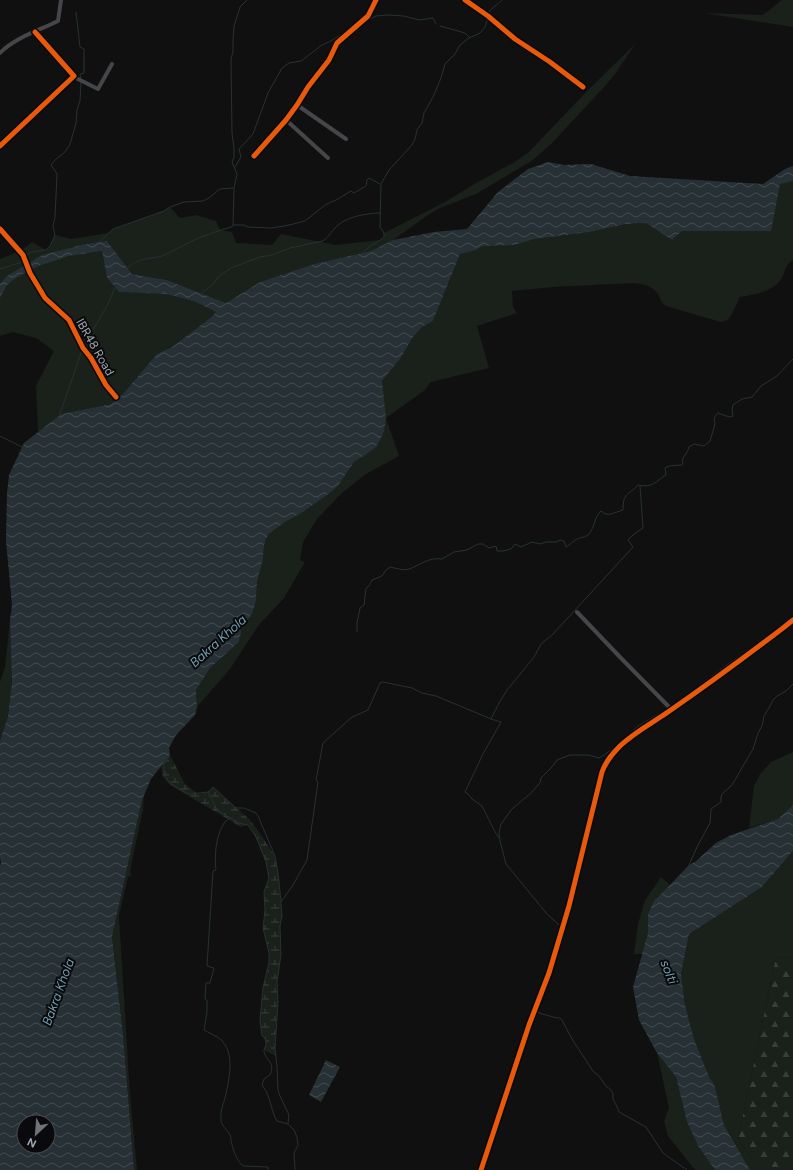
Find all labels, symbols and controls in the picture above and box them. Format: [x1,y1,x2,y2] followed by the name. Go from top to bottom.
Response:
[73,316,117,378] street label: IBR48 Road
[187,612,249,670] water label: Bakra Khola
[39,956,77,1028] water label: Bakra Khola
[657,958,681,987] water label: solti
[16,1114,56,1154] north arrow
[25,1135,39,1150] text: N

